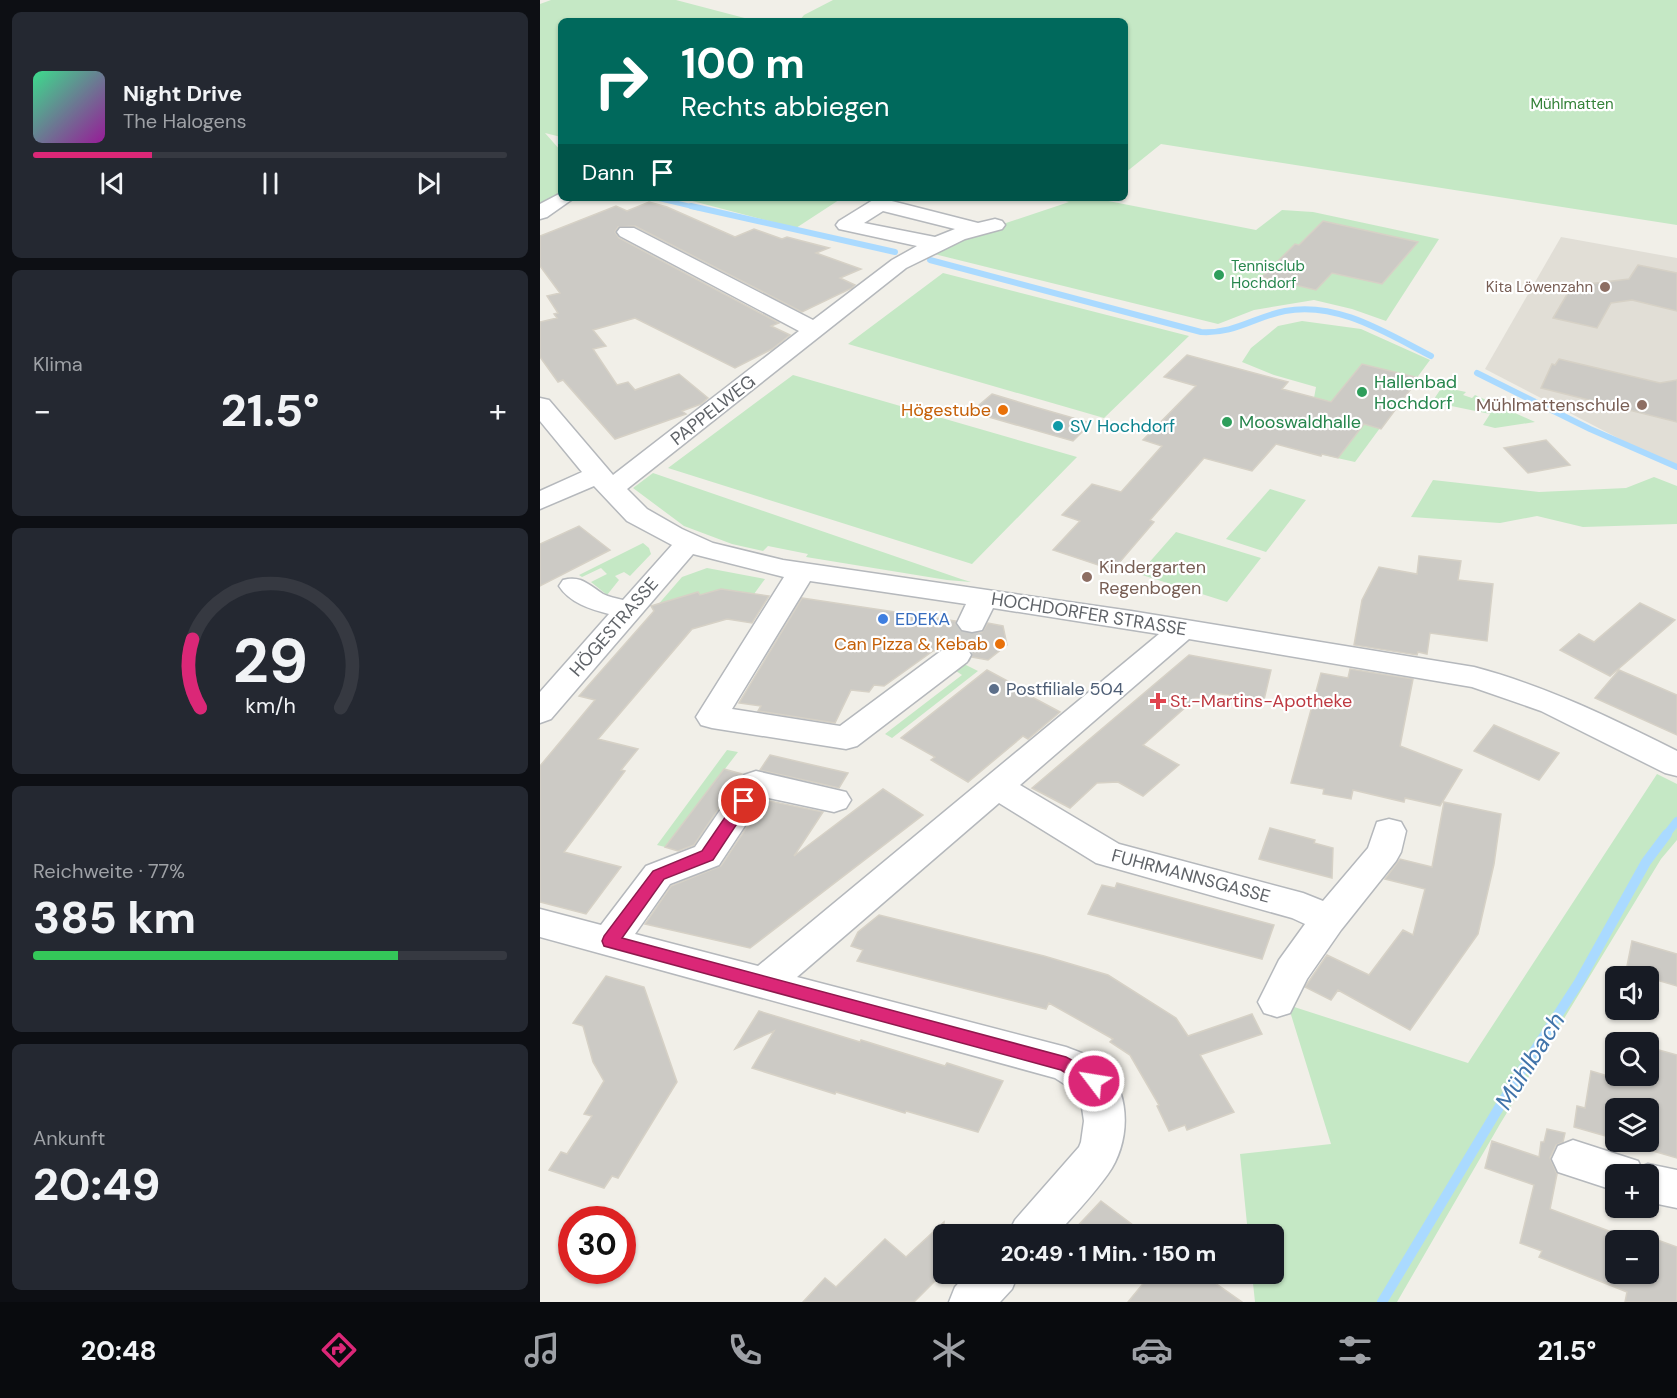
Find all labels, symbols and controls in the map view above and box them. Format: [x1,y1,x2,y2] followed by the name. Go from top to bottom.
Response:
[681,36,805,91] text: 100 m
[582,42,660,120] icon: right
[123,79,242,108] text: Night Drive
[681,89,889,124] text: Rechts abbiegen
[1530,94,1614,114] park label: Mühlmatten
[123,108,246,134] text: The Halogens
[646,156,679,189] icon: arrive
[582,158,634,187] text: Dann
[96,167,129,200] icon: previous
[254,167,287,200] icon: pause
[412,167,445,200] icon: next
[1231,256,1305,293] place label: Tennisclub Hochdorf
[1212,268,1226,282] marker: Tennisclub Hochdorf
[1486,277,1593,297] place label: Kita Löwenzahn
[1598,280,1612,294] marker: Kita Löwenzahn
[33,351,83,377] text: Klima
[666,369,760,451] street label: PAPPELWEG
[1374,370,1457,415] place label: Hallenbad Hochdorf
[221,381,319,440] text: 21.5°
[1355,385,1369,399] marker: Hallenbad Hochdorf
[33,389,51,432] text: −
[489,389,507,432] text: +
[1476,393,1630,417] place label: Mühlmattenschule
[901,398,991,422] place label: Högestube
[1635,398,1649,412] marker: Mühlmattenschule
[996,403,1010,417] marker: Högestube
[1239,410,1361,434] place label: Mooswaldhalle
[1070,414,1175,438] place label: SV Hochdorf
[1220,415,1234,429] marker: Mooswaldhalle
[1051,419,1065,433] marker: SV Hochdorf
[1099,555,1206,600] place label: Kindergarten Regenbogen
[1080,570,1094,584] marker: Kindergarten Regenbogen
[564,572,664,682] street label: HÖGESTRASSE
[990,587,1188,641] street label: HOCHDORFER STRASSE
[895,607,950,631] place label: EDEKA
[876,612,890,626] marker: EDEKA
[232,620,308,701] text: 29
[834,632,988,656] place label: Can Pizza & Kebab
[993,637,1007,651] marker: Can Pizza & Kebab
[1006,677,1124,701] place label: Postfiliale 504
[987,682,1001,696] marker: Postfiliale 504
[1170,689,1352,713] place label: St.-Martins-Apotheke
[245,692,295,720] text: km/h
[1151,694,1165,708] marker: St.-Martins-Apotheke
[718,775,769,826] pin
[727,784,760,817] icon: arrive
[1109,843,1273,909] street label: FUHRMANNSGASSE
[33,858,185,884] text: Reichweite · 77%
[33,888,196,947] text: 385 km
[1605,966,1659,1284] map controls
[1605,966,1659,1020] button: sound
[1488,1006,1572,1115] water label: Mühlbach
[1605,1032,1659,1086] button: search
[1062,1049,1126,1113] position arrow
[1605,1098,1659,1152] button: layers
[33,1125,105,1151] text: Ankunft
[33,1155,160,1214] text: 20:49
[1605,1164,1659,1218] button: +
[558,1206,636,1284] speed limit sign: 30
[1605,1230,1659,1284] button: −
[1001,1239,1216,1268] text: 20:49 · 1 Min. · 150 m
[318,1329,360,1371] icon: directions
[521,1329,563,1371] icon: music
[724,1329,766,1371] icon: phone
[928,1329,970,1371] icon: climate
[1131,1329,1173,1371] icon: car
[1334,1329,1376,1371] icon: filters
[81,1333,157,1368] text: 20:48
[1537,1333,1596,1368] text: 21.5°

